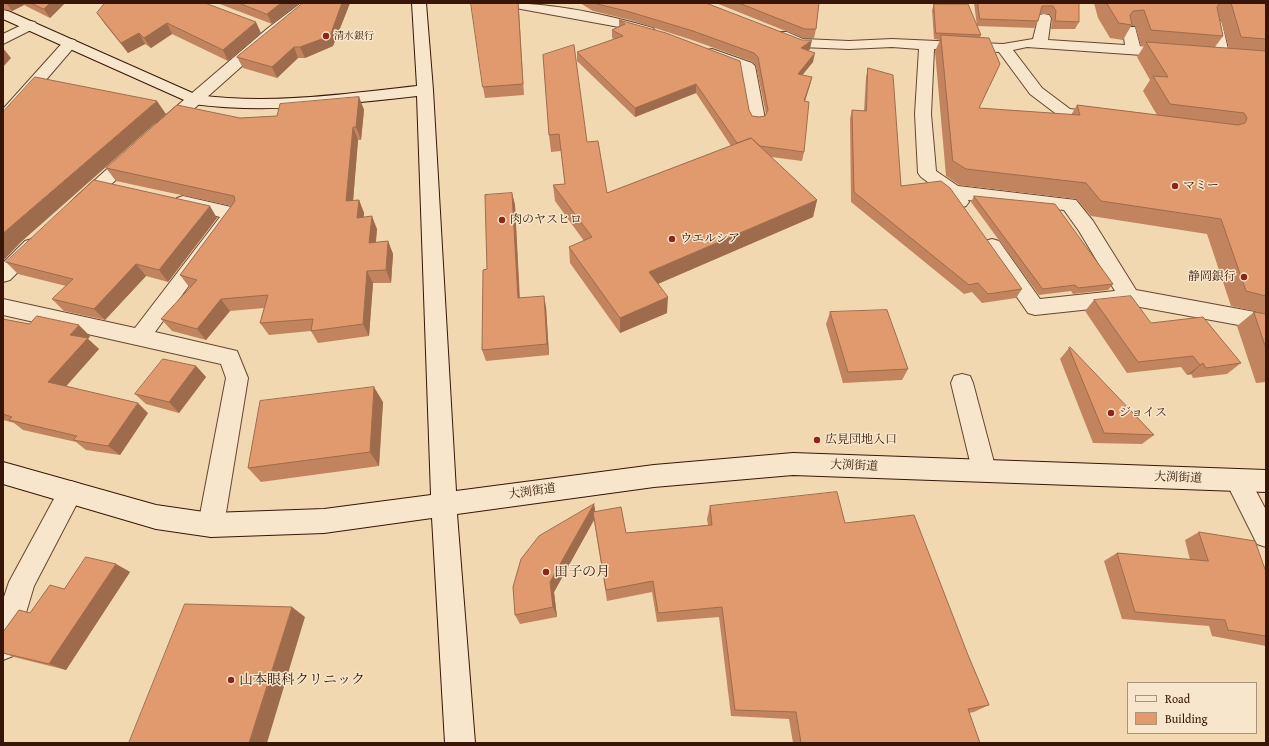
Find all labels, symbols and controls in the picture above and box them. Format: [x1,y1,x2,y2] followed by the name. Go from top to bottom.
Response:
[334,30,374,42] place label: 清水銀行
[321,31,331,41] marker: 清水銀行
[1183,179,1219,193] place label: マミー
[1170,181,1180,191] marker: マミー
[510,213,582,227] place label: 肉のヤスヒロ
[497,215,507,225] marker: 肉のヤスヒロ
[680,232,740,246] place label: ウエルシア
[667,234,677,244] marker: ウエルシア
[1188,270,1236,284] place label: 静岡銀行
[1239,272,1249,282] marker: 静岡銀行
[1119,406,1167,420] place label: ジョイス
[1106,408,1116,418] marker: ジョイス
[825,433,897,447] place label: 広見団地入口
[812,435,822,445] marker: 広見団地入口
[830,458,878,474] street label: 大渕街道
[1154,470,1202,486] street label: 大渕街道
[507,482,557,502] street label: 大渕街道
[554,564,610,580] place label: 田子の月
[541,567,551,577] marker: 田子の月
[239,672,365,688] place label: 山本眼科クリニック
[226,675,236,685] marker: 山本眼科クリニック
[1127,682,1257,734] legend
[1165,690,1190,707] text: Road
[1165,710,1208,727] text: Building

